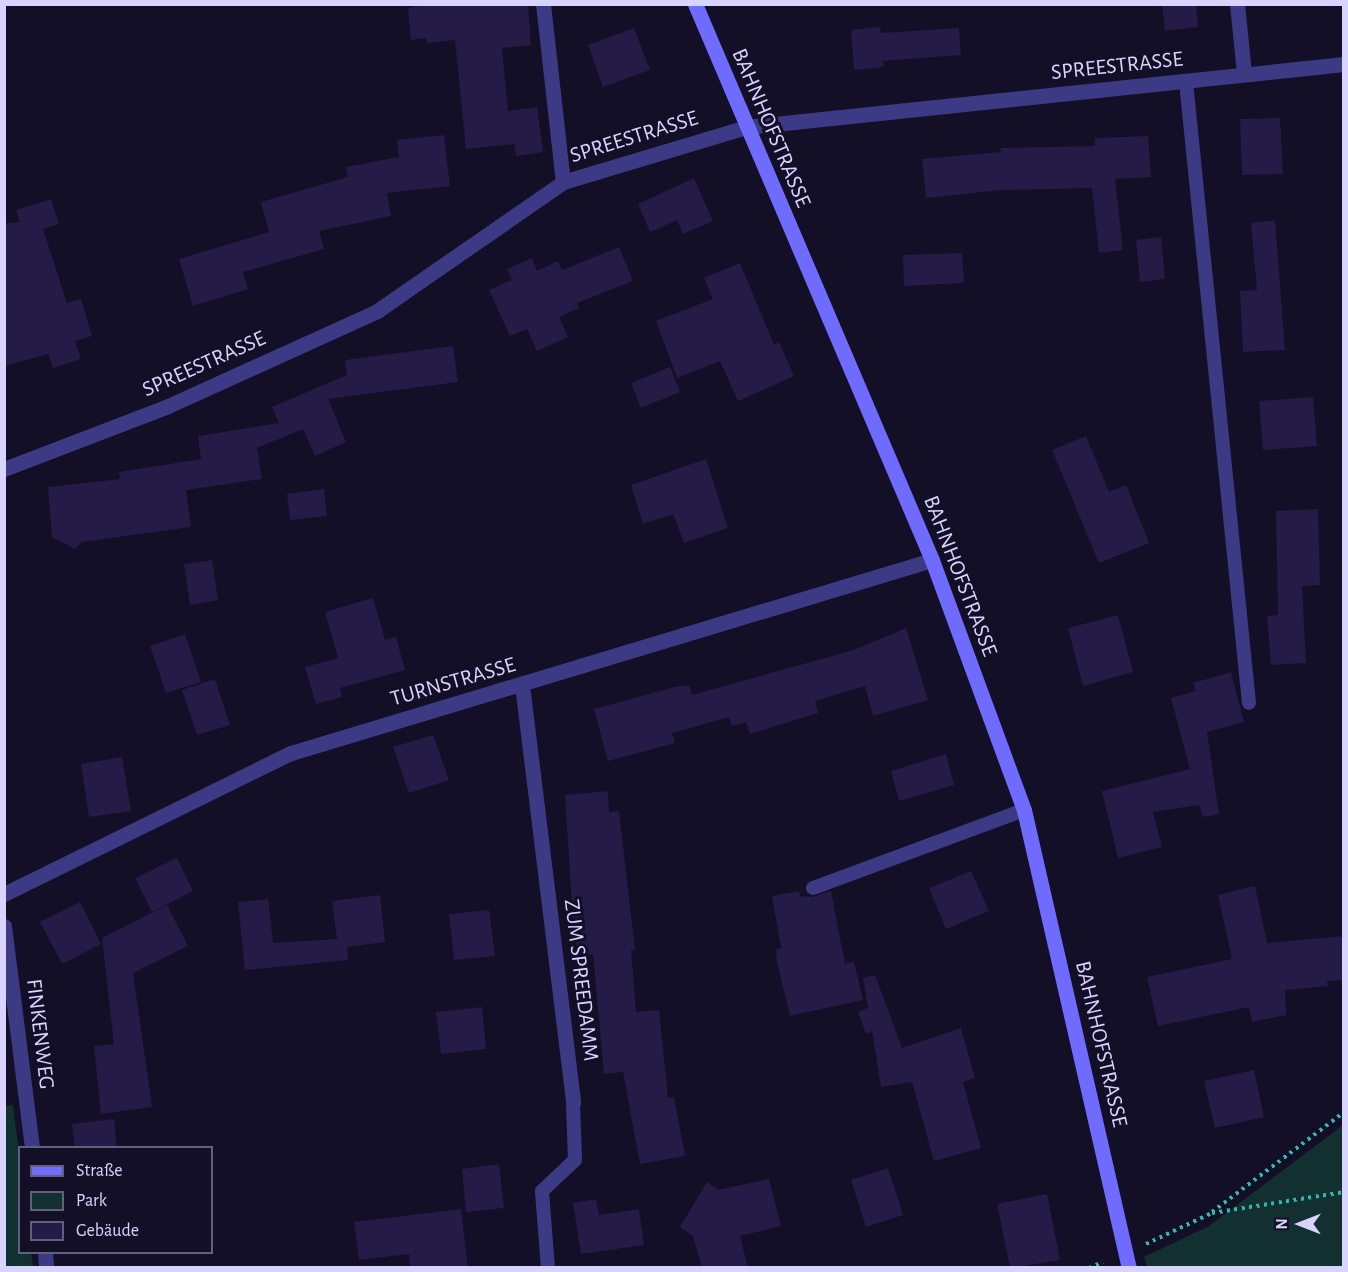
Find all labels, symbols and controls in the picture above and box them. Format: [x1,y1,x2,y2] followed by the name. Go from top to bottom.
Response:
[726,45,816,211] street label: BAHNHOFSTRASSE
[1050,46,1184,86] street label: SPREESTRASSE
[567,105,701,169] street label: SPREESTRASSE
[138,325,270,403] street label: SPREESTRASSE
[917,492,1003,660] street label: BAHNHOFSTRASSE
[387,652,519,712] street label: TURNSTRASSE
[558,898,604,1062] street label: ZUM SPREEDAMM
[1069,958,1133,1130] street label: BAHNHOFSTRASSE
[20,977,60,1091] street label: FINKENWEG
[18,1146,213,1254] legend
[76,1162,122,1180] text: Straße
[76,1192,107,1210] text: Park
[1270,1194,1330,1254] north arrow
[1274,1218,1290,1230] text: N
[76,1222,139,1240] text: Gebäude

